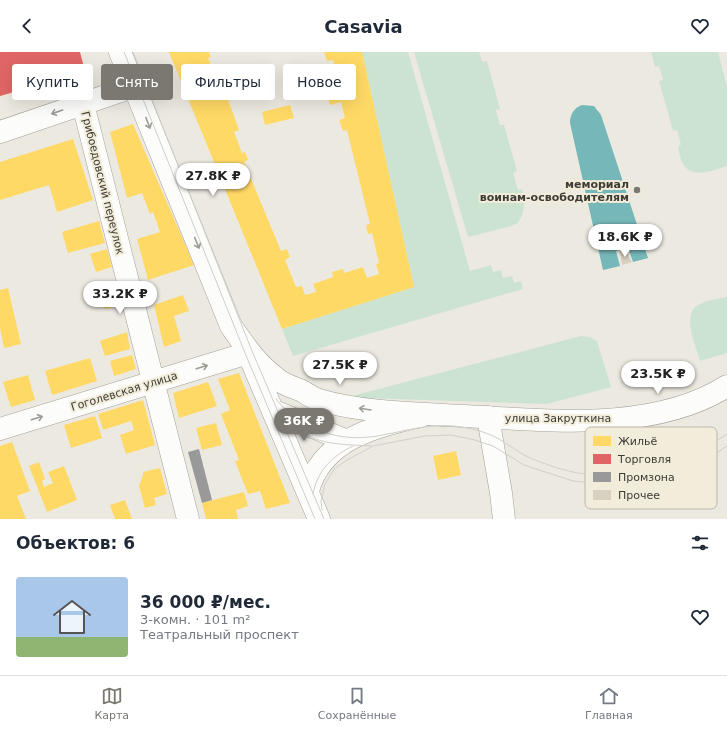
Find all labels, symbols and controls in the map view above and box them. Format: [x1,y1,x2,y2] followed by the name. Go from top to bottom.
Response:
[16,15,38,37] icon: back
[689,15,711,37] icon: heart
[324,16,403,37] text: Casavia
[12,64,93,100] chip: Купить
[101,64,173,100] chip: Снять
[181,64,275,100] chip: Фильтры
[283,64,356,100] chip: Новое
[52,109,64,117] one-way arrow
[78,110,127,256] street label: Грибоедовский переулок
[145,116,153,128] one-way arrow
[176,163,250,197] pin: 27.8K ₽
[185,168,241,183] text: 27.8K ₽
[480,178,629,204] place label: мемориал воинам-освободителям
[632,185,642,195] marker: мемориал воинам-освободителям
[588,224,662,258] pin: 18.6K ₽
[597,229,653,244] text: 18.6K ₽
[194,237,202,249] one-way arrow
[83,281,157,315] pin: 33.2K ₽
[92,286,148,301] text: 33.2K ₽
[303,352,377,386] pin: 27.5K ₽
[312,357,368,372] text: 27.5K ₽
[621,361,695,395] pin: 23.5K ₽
[195,363,208,370] one-way arrow
[630,366,686,381] text: 23.5K ₽
[69,369,179,414] street label: Гоголевская улица
[359,405,372,413] one-way arrow
[276,408,332,442] pin: 36K ₽
[505,412,611,425] street label: улица Закруткина
[31,413,43,421] one-way arrow
[283,413,325,428] text: 36K ₽
[585,427,717,509] legend
[618,435,658,448] text: Жильё
[617,453,671,466] text: Торговля
[618,471,675,484] text: Промзона
[618,489,660,502] text: Прочее
[689,532,711,554] icon: filters
[16,533,135,553] text: Объектов: 6
[140,592,271,612] text: 36 000 ₽/мес.
[48,593,96,641] icon: home
[689,606,711,628] icon: heart
[140,612,250,627] text: 3-комн. · 101 m²
[140,627,299,642] text: Театральный проспект
[94,685,129,722] tab: Карта
[318,685,396,722] tab: Сохранённые
[585,685,633,722] tab: Главная

